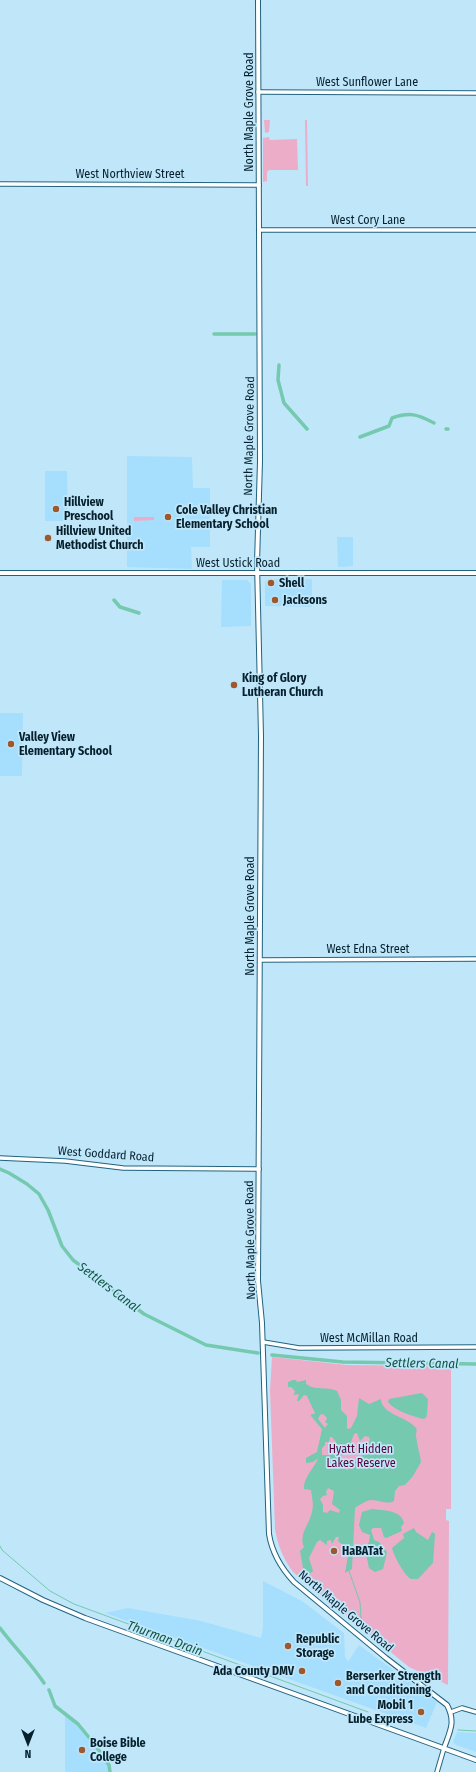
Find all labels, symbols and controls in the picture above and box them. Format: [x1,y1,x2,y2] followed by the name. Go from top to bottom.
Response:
[242,52,256,172] street label: North Maple Grove Road
[316,75,418,89] street label: West Sunflower Lane
[75,167,185,181] street label: West Northview Street
[331,213,405,227] street label: West Cory Lane
[241,376,257,496] street label: North Maple Grove Road
[64,495,114,523] place label: Hillview Preschool
[176,503,277,531] place label: Cole Valley Christian Elementary School
[51,504,61,514] marker: Hillview Preschool
[163,512,173,522] marker: Cole Valley Christian Elementary School
[56,524,144,552] place label: Hillview United Methodist Church
[43,533,53,543] marker: Hillview United Methodist Church
[196,556,280,570] street label: West Ustick Road
[279,576,305,590] place label: Shell
[266,578,276,588] marker: Shell
[282,593,328,607] place label: Jacksons
[270,595,280,605] marker: Jacksons
[242,671,323,699] place label: King of Glory Lutheran Church
[229,680,239,690] marker: King of Glory Lutheran Church
[18,730,113,758] place label: Valley View Elementary School
[6,739,16,749] marker: Valley View Elementary School
[243,856,257,976] street label: North Maple Grove Road
[326,942,410,956] street label: West Edna Street
[57,1144,155,1164] street label: West Goddard Road
[242,1180,258,1300] street label: North Maple Grove Road
[74,1258,143,1315] water label: Settlers Canal
[320,1331,418,1345] street label: West McMillan Road
[384,1355,459,1371] water label: Settlers Canal
[326,1442,396,1470] park label: Hyatt Hidden Lakes Reserve
[342,1544,384,1558] place label: HaBATat
[329,1546,339,1556] marker: HaBATat
[296,1567,396,1655] street label: North Maple Grove Road
[125,1617,205,1659] water label: Thurman Drain
[296,1632,340,1660] place label: Republic Storage
[283,1641,293,1651] marker: Republic Storage
[212,1664,295,1678] place label: Ada County DMV
[297,1666,307,1676] marker: Ada County DMV
[346,1669,441,1697] place label: Berserker Strength and Conditioning
[333,1678,343,1688] marker: Berserker Strength and Conditioning
[348,1698,414,1726] place label: Mobil 1 Lube Express
[416,1707,426,1717] marker: Mobil 1 Lube Express
[8,1724,48,1764] north arrow
[90,1736,146,1764] place label: Boise Bible College
[77,1745,87,1755] marker: Boise Bible College
[25,1747,31,1760] text: N

